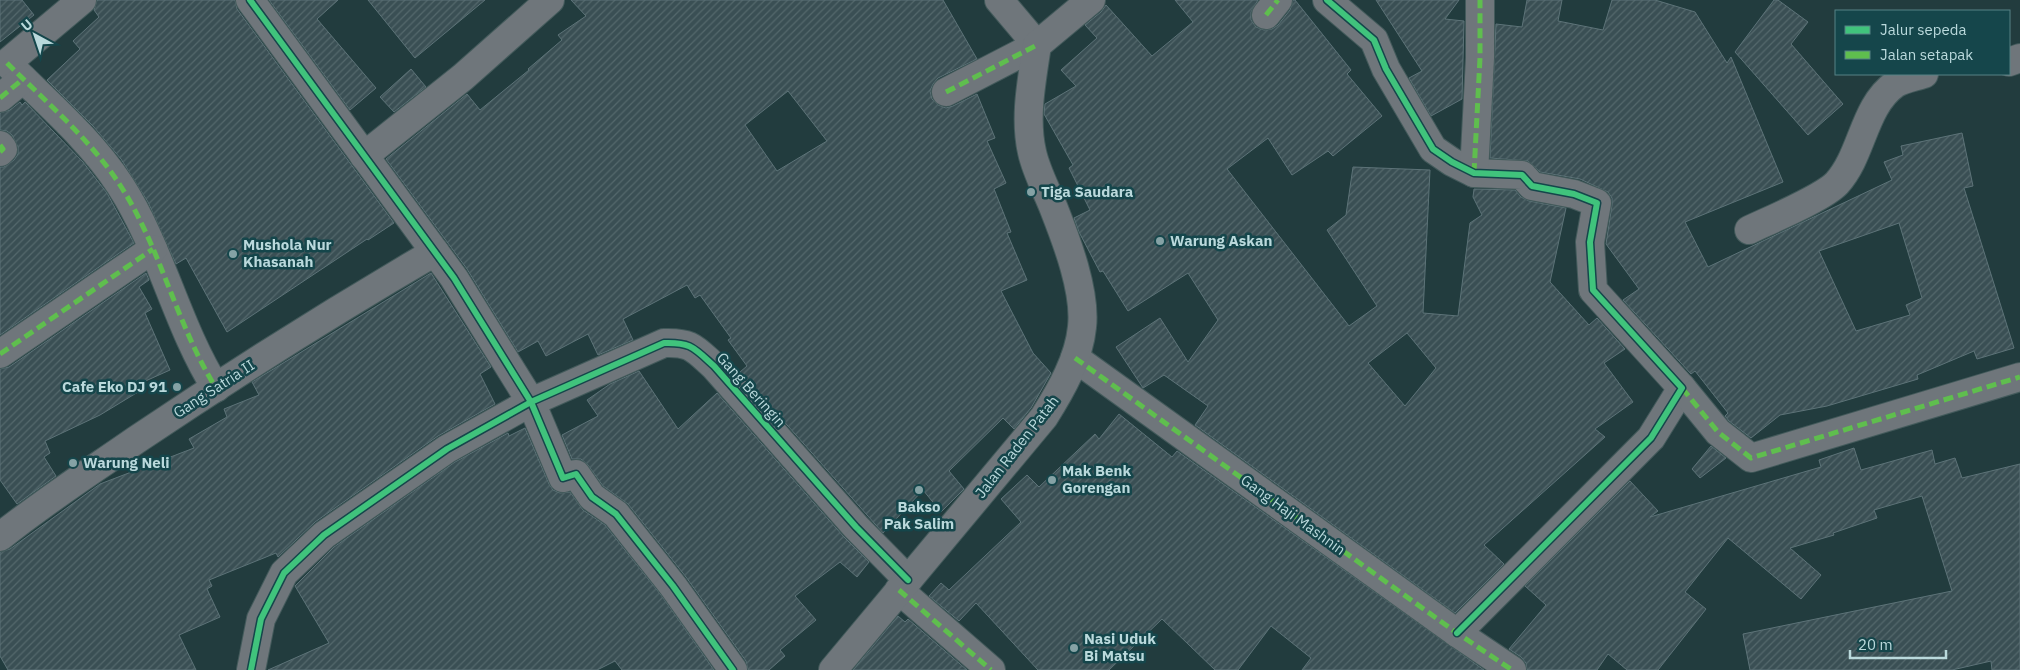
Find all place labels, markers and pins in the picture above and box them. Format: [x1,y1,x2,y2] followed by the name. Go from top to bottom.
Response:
[1041,182,1134,201] place label: Tiga Saudara
[1025,186,1037,198] marker: Tiga Saudara
[1170,231,1272,250] place label: Warung Askan
[243,235,332,271] place label: Mushola Nur Khasanah
[1154,235,1166,247] marker: Warung Askan
[227,248,239,260] marker: Mushola Nur Khasanah
[62,377,167,396] place label: Cafe Eko DJ 91
[171,381,183,393] marker: Cafe Eko DJ 91
[83,453,170,472] place label: Warung Neli
[67,457,79,469] marker: Warung Neli
[1062,461,1131,497] place label: Mak Benk Gorengan
[1046,474,1058,486] marker: Mak Benk Gorengan
[913,484,925,496] marker: Bakso Pak Salim
[884,497,954,533] place label: Bakso Pak Salim
[1084,629,1156,665] place label: Nasi Uduk Bi Matsu
[1068,642,1080,654] marker: Nasi Uduk Bi Matsu

